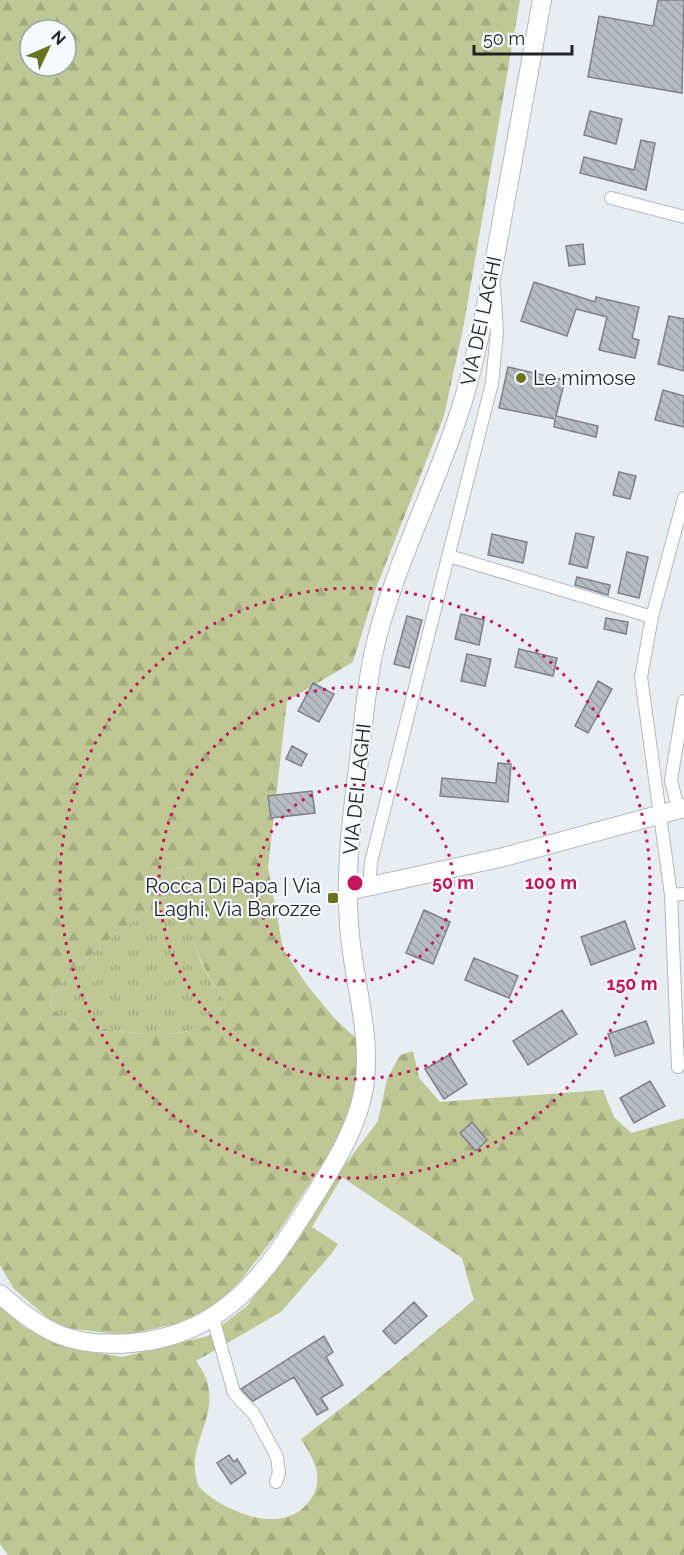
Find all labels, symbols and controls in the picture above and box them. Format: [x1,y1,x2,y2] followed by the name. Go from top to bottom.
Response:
[18,18,78,78] north arrow
[474,18,572,56] scale bar
[47,27,70,49] text: N
[483,28,525,49] text: 50 m
[456,254,506,388] street label: VIA DEI LAGHI
[533,366,636,390] place label: Le mimose
[514,371,528,385] marker: Le mimose
[338,722,376,856] street label: VIA DEI LAGHI
[432,872,474,893] text: 50 m
[525,872,577,893] text: 100 m
[345,873,365,893] centre of rings
[145,874,321,921] place label: Rocca Di Papa | Via Laghi, Via Barozze
[326,891,340,905] marker: Rocca Di Papa | Via Laghi, Via Barozze
[607,973,658,994] text: 150 m

